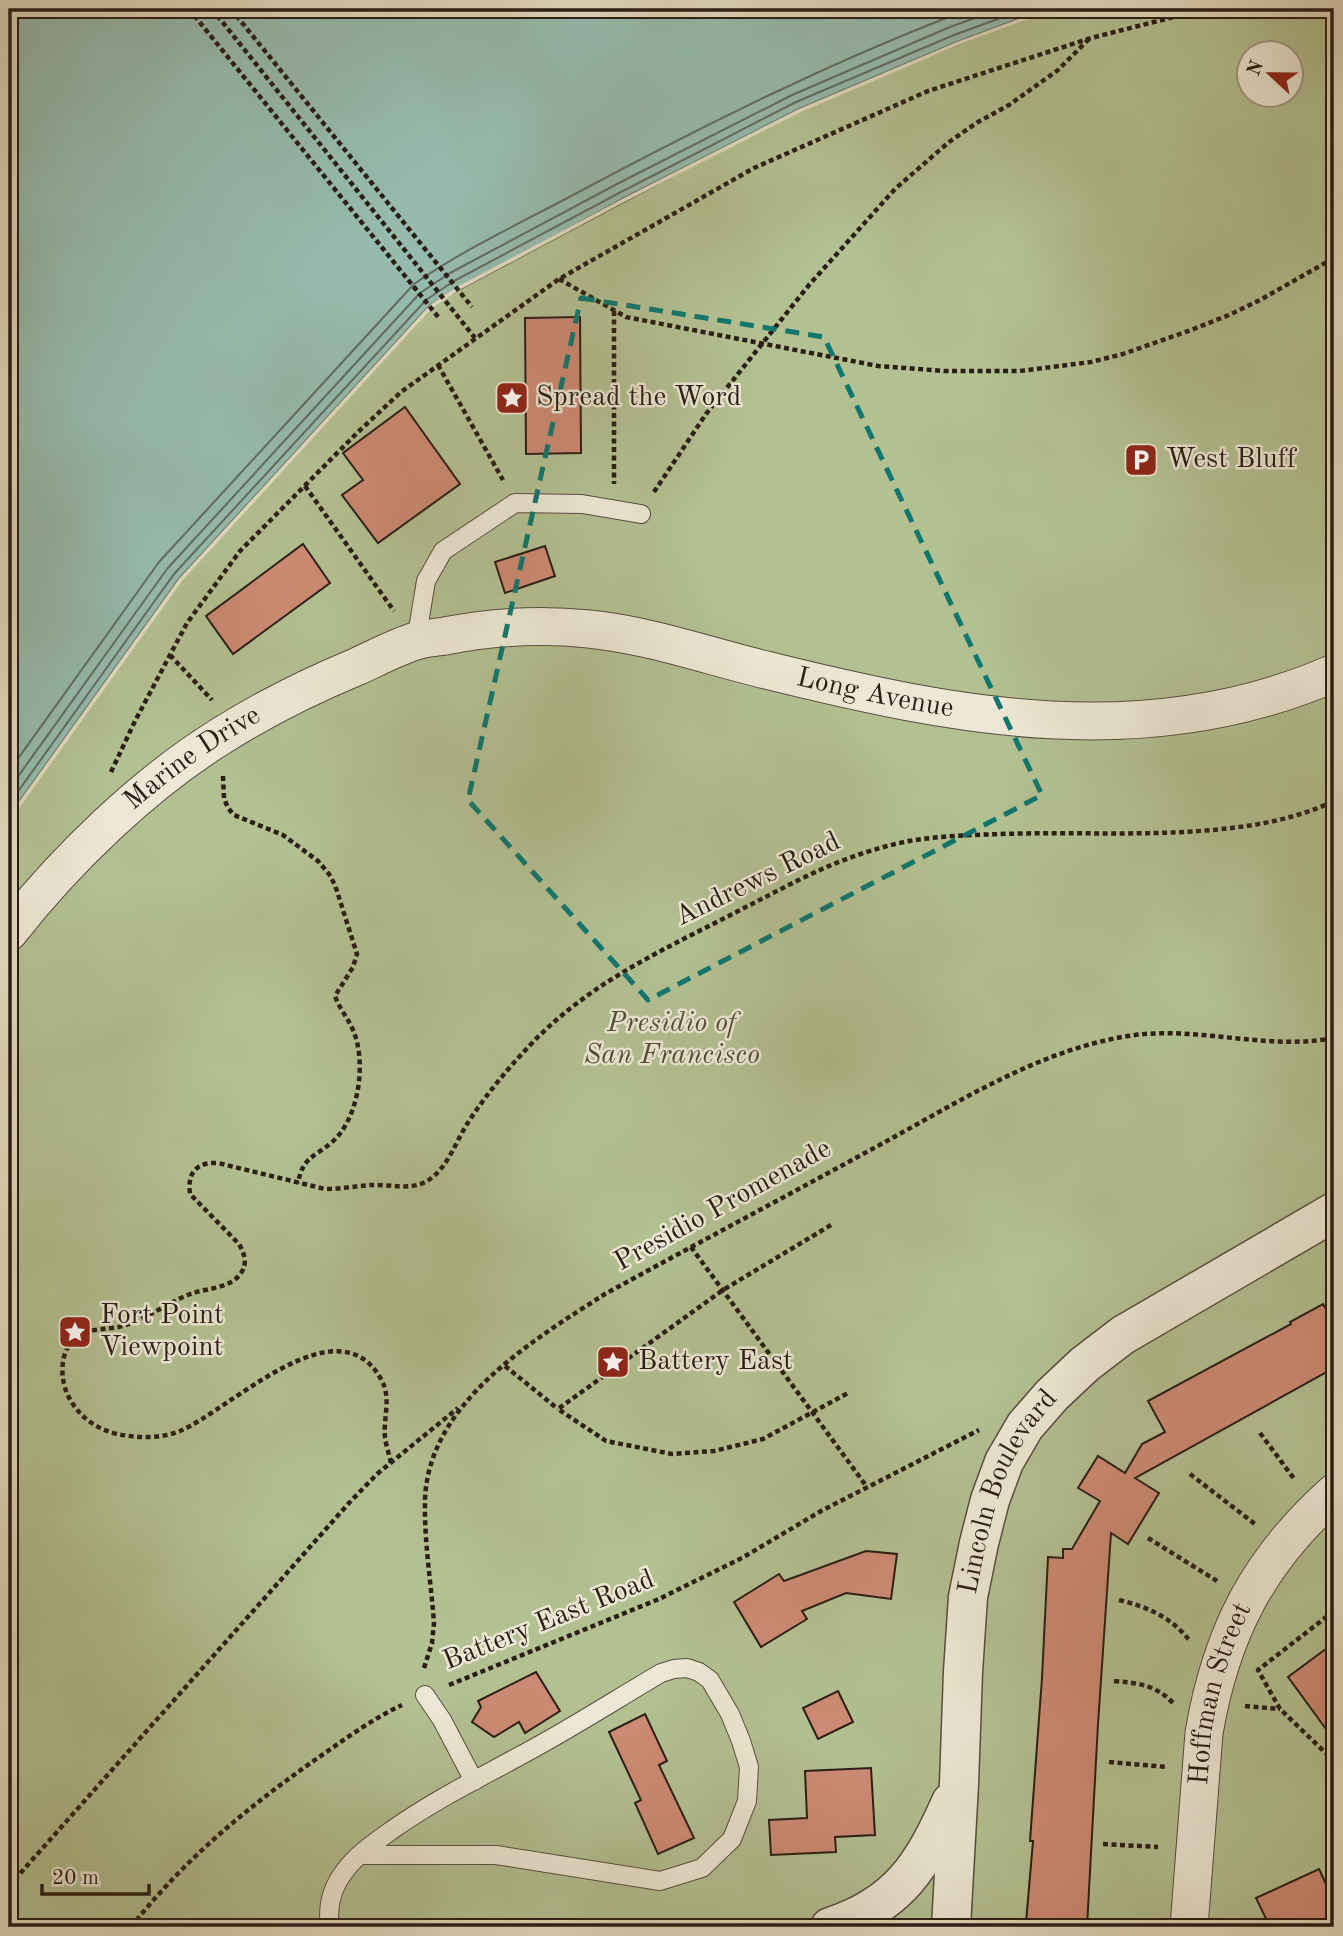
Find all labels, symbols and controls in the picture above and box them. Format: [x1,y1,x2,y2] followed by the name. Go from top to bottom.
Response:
[1234,38,1304,108] north arrow
[1245,58,1268,79] text: N
[493,379,531,417] place icon: Spread the Word
[536,384,741,412] place label: Spread the Word
[1122,441,1160,479] parking icon: West Bluff
[1166,446,1298,474] place label: West Bluff
[794,664,956,723] street label: Long Avenue
[119,702,266,816] street label: Marine Drive
[671,828,845,932] street label: Andrews Road
[584,1010,760,1070] park label: Presidio of San Francisco
[610,1135,836,1277] street label: Presidio Promenade
[100,1302,224,1362] place label: Fort Point Viewpoint
[56,1313,94,1351] place icon: Fort Point Viewpoint
[594,1343,632,1381] place icon: Battery East
[638,1348,793,1376] place label: Battery East
[955,1385,1063,1597] street label: Lincoln Boulevard
[439,1566,659,1676] street label: Battery East Road
[1186,1598,1257,1786] street label: Hoffman Street
[42,1852,149,1896] scale bar
[52,1868,99,1889] text: 20 m

